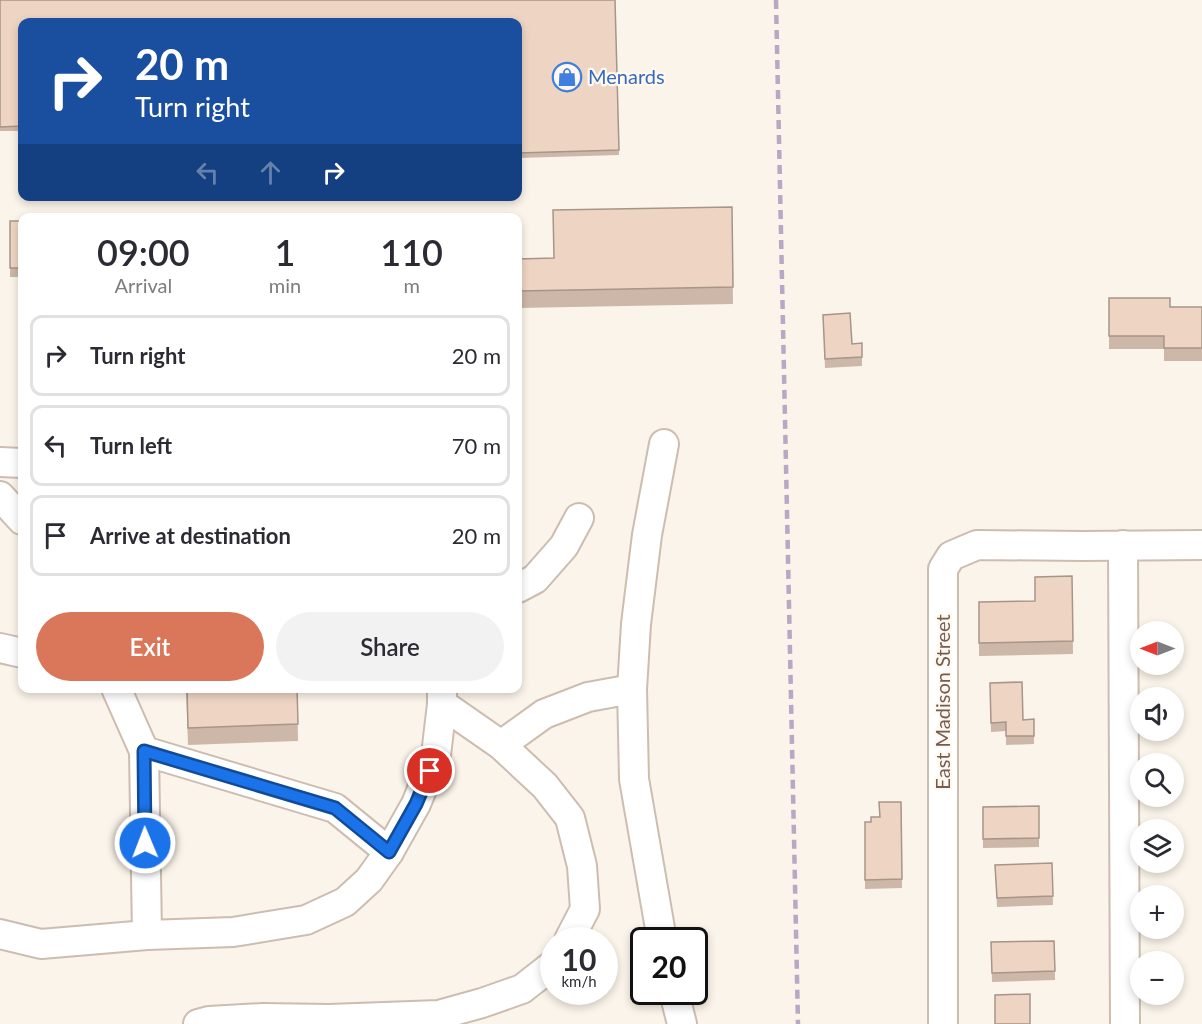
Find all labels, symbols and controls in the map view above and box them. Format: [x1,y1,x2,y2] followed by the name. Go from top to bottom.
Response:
[135,39,229,89] text: 20 m
[36,42,114,120] icon: right
[551,61,583,93] shop icon: Menards
[588,64,665,88] place label: Menards
[135,90,250,123] text: Turn right
[191,156,224,189] icon: left
[254,156,287,189] icon: ahead
[317,156,350,189] icon: right
[97,230,190,274] text: 09:00
[275,230,295,274] text: 1
[380,230,443,274] text: 110
[115,273,172,297] text: Arrival
[269,273,301,297] text: min
[403,273,420,297] text: m
[39,339,72,372] icon: right
[90,342,185,369] text: Turn right
[452,342,501,369] text: 20 m
[39,429,72,462] icon: left
[90,432,172,459] text: Turn left
[452,432,501,459] text: 70 m
[39,519,72,552] icon: arrive
[90,522,291,549] text: Arrive at destination
[452,522,501,549] text: 20 m
[36,612,264,681] button: Exit
[276,612,504,681] button: Share
[930,614,954,790] street label: East Madison Street
[1130,621,1184,675] north arrow
[1130,621,1184,1005] map controls
[1130,687,1184,741] button: sound
[404,745,455,796] pin
[1130,753,1184,807] button: search
[413,754,446,787] icon: arrive
[113,811,177,875] position arrow
[1130,819,1184,873] button: layers
[1130,885,1184,939] button: +
[630,927,708,1005] speed limit sign: 20
[562,941,596,977] text: 10
[1130,951,1184,1005] button: −
[561,972,597,990] text: km/h

